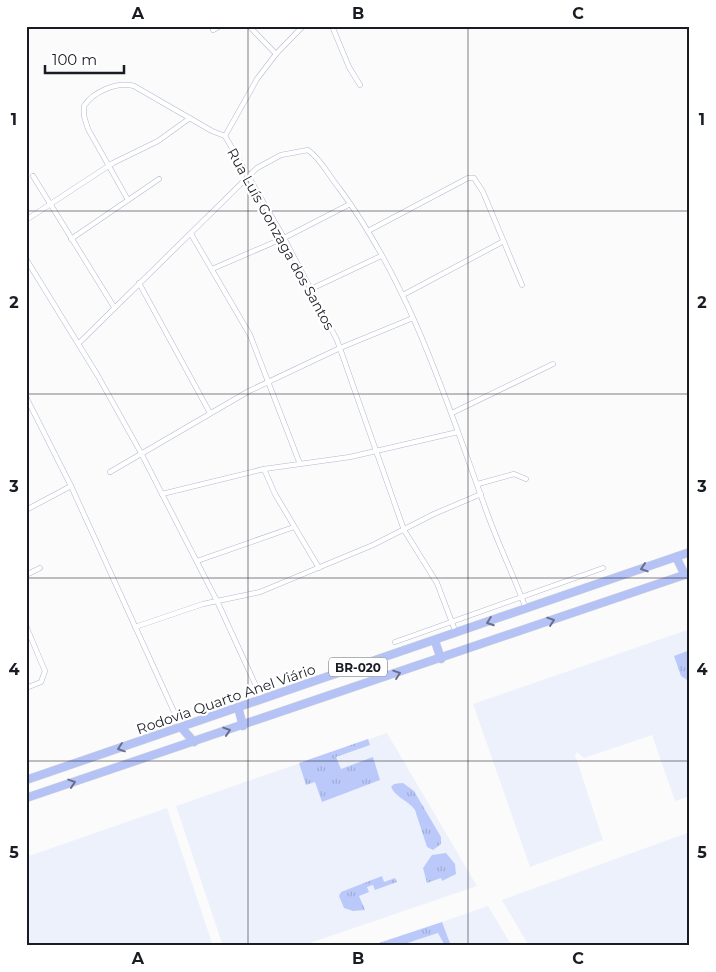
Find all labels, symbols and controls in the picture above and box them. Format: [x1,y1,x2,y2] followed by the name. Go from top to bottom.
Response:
[131,4,145,23] text: A
[352,4,364,23] text: B
[572,4,584,23] text: C
[45,42,124,74] scale bar
[52,50,97,69] text: 100 m
[11,110,17,129] text: 1
[699,110,705,129] text: 1
[223,145,339,333] street label: Rua Luís Gonzaga dos Santos
[9,293,19,312] text: 2
[697,293,707,312] text: 2
[8,477,19,496] text: 3
[696,477,707,496] text: 3
[640,562,648,572] one-way arrow
[487,616,495,626] one-way arrow
[546,617,555,627] one-way arrow
[329,658,387,676] road number: BR-020
[8,660,20,679] text: 4
[134,660,318,738] street label: Rodovia Quarto Anel Viário
[696,660,708,679] text: 4
[392,670,401,680] one-way arrow
[222,727,230,737] one-way arrow
[118,742,126,752] one-way arrow
[68,779,76,789] one-way arrow
[9,843,19,862] text: 5
[697,843,707,862] text: 5
[131,949,145,968] text: A
[352,949,364,968] text: B
[572,949,584,968] text: C

